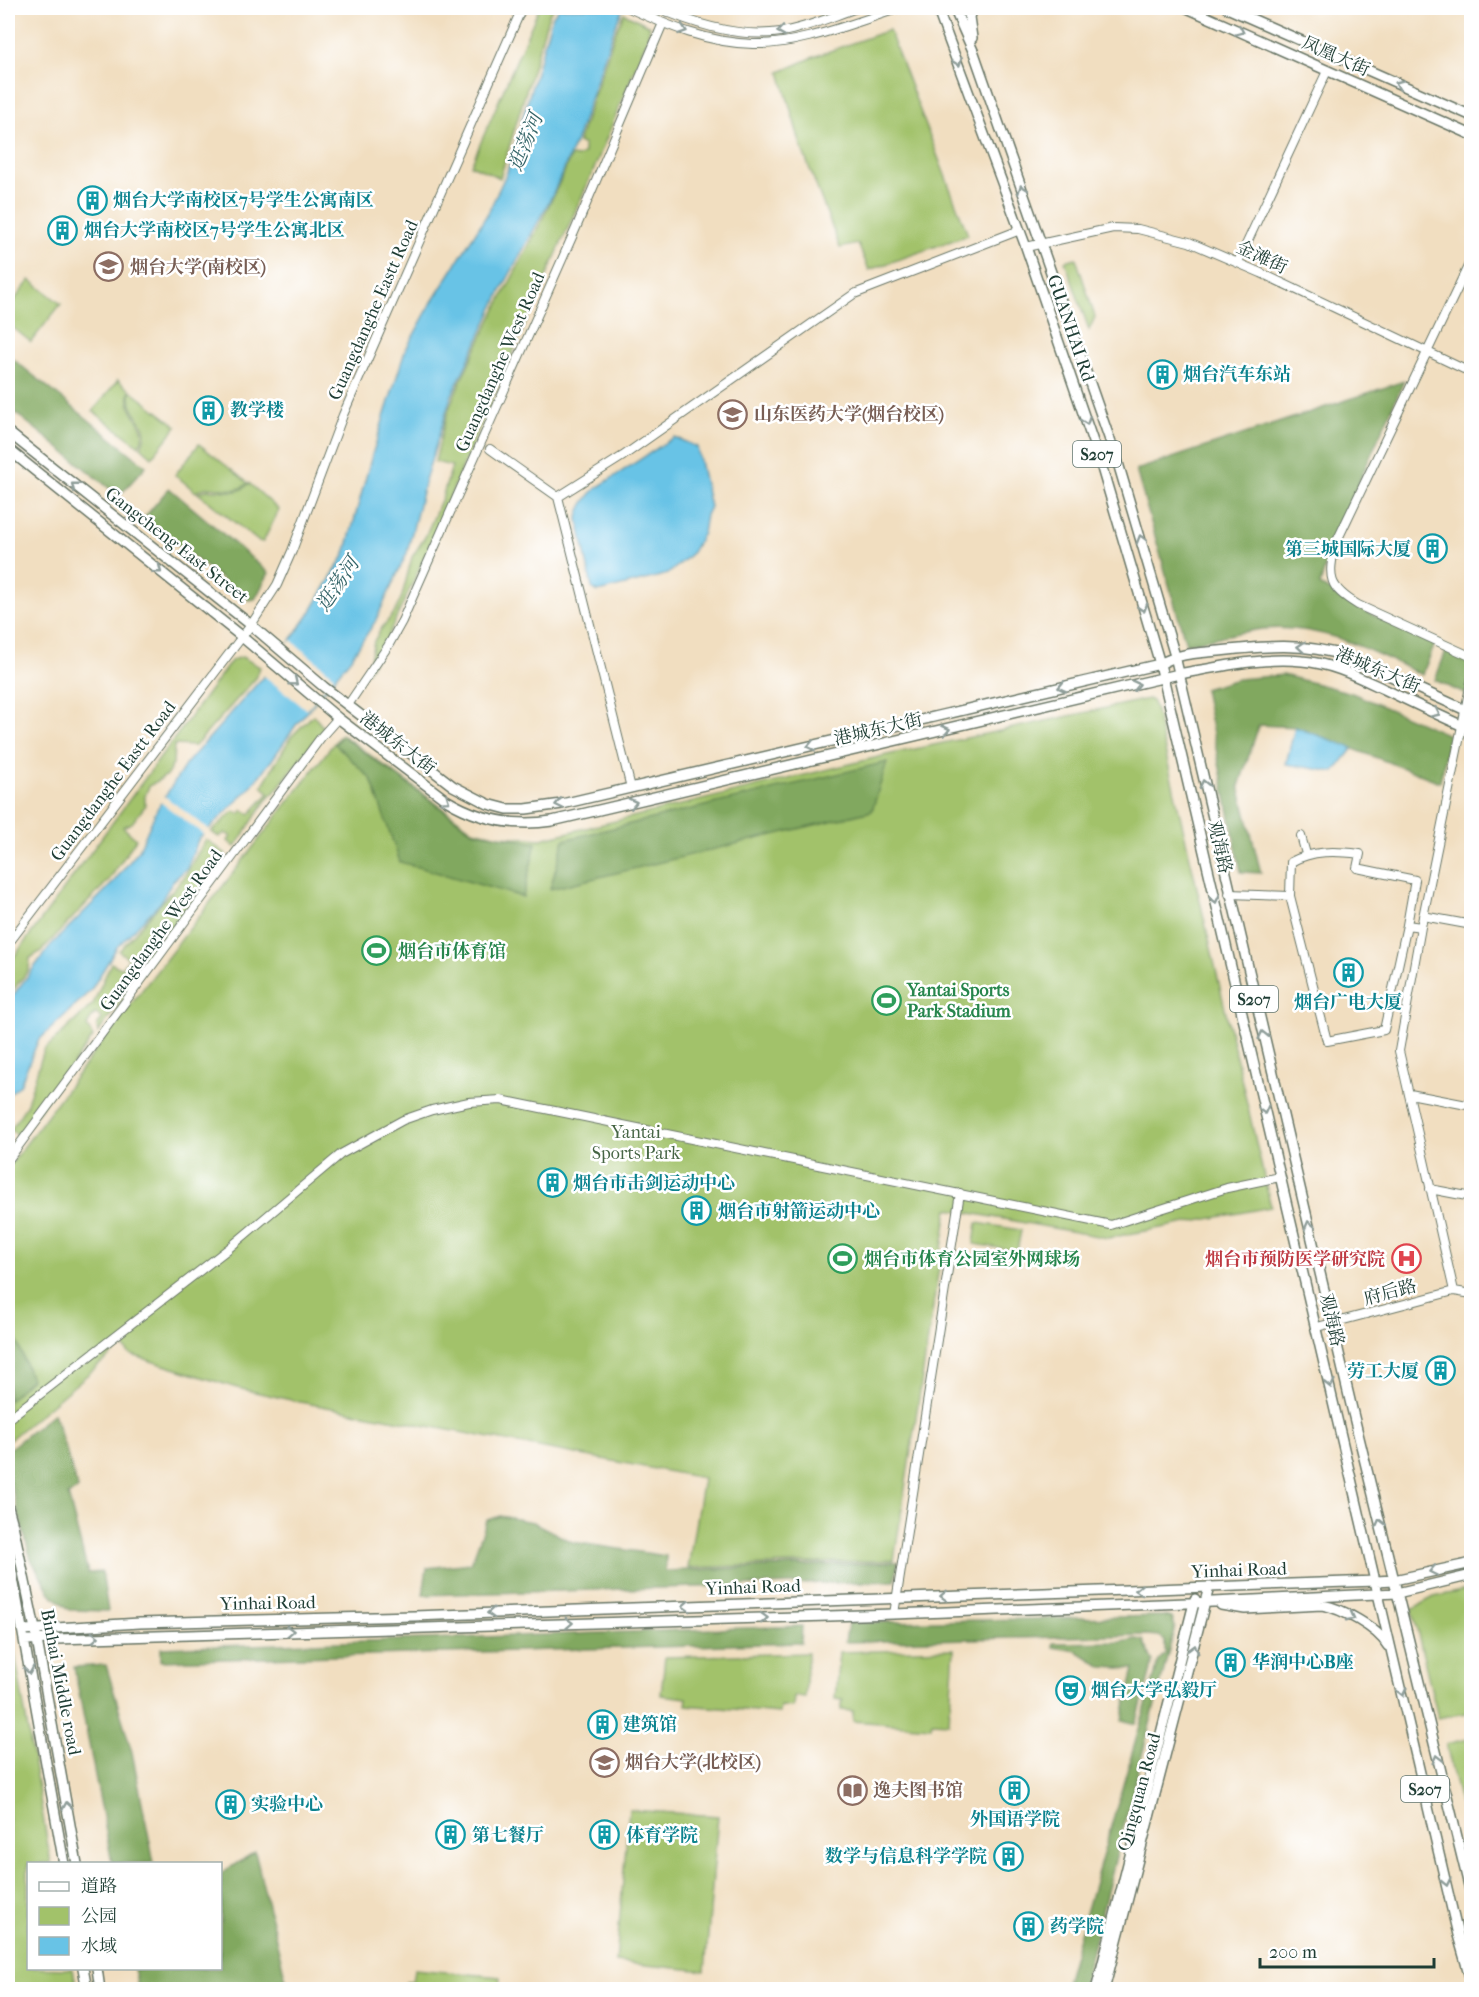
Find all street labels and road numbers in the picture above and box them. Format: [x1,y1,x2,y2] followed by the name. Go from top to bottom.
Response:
[1299,32,1373,81] street label: 凤凰大街
[324,217,423,404] street label: Guangdanghe Eastt Road
[1233,237,1291,278] street label: 金滩街
[451,269,550,455] street label: Guangdanghe West Road
[1042,272,1099,385] street label: GUANHAI Rd
[1073,441,1121,467] road number: S207
[101,483,253,608] street label: Gangcheng East Street
[1332,643,1423,698] street label: 港城东大街
[46,697,181,865] street label: Guangdanghe Eastt Road
[356,707,440,779] street label: 港城东大街
[832,709,924,750] street label: 港城东大街
[1203,818,1236,876] street label: 观海路
[96,845,227,1015] street label: Guangdanghe West Road
[1230,986,1278,1012] road number: S207
[1361,1275,1419,1310] street label: 府后路
[1315,1291,1348,1349] street label: 观海路
[1190,1558,1287,1583] street label: Yinhai Road
[704,1575,801,1600] street label: Yinhai Road
[219,1592,316,1615] street label: Yinhai Road
[36,1607,85,1757] street label: Binhai Middle road
[1114,1731,1165,1854] street label: Qingquan Road
[1401,1776,1449,1802] road number: S207

